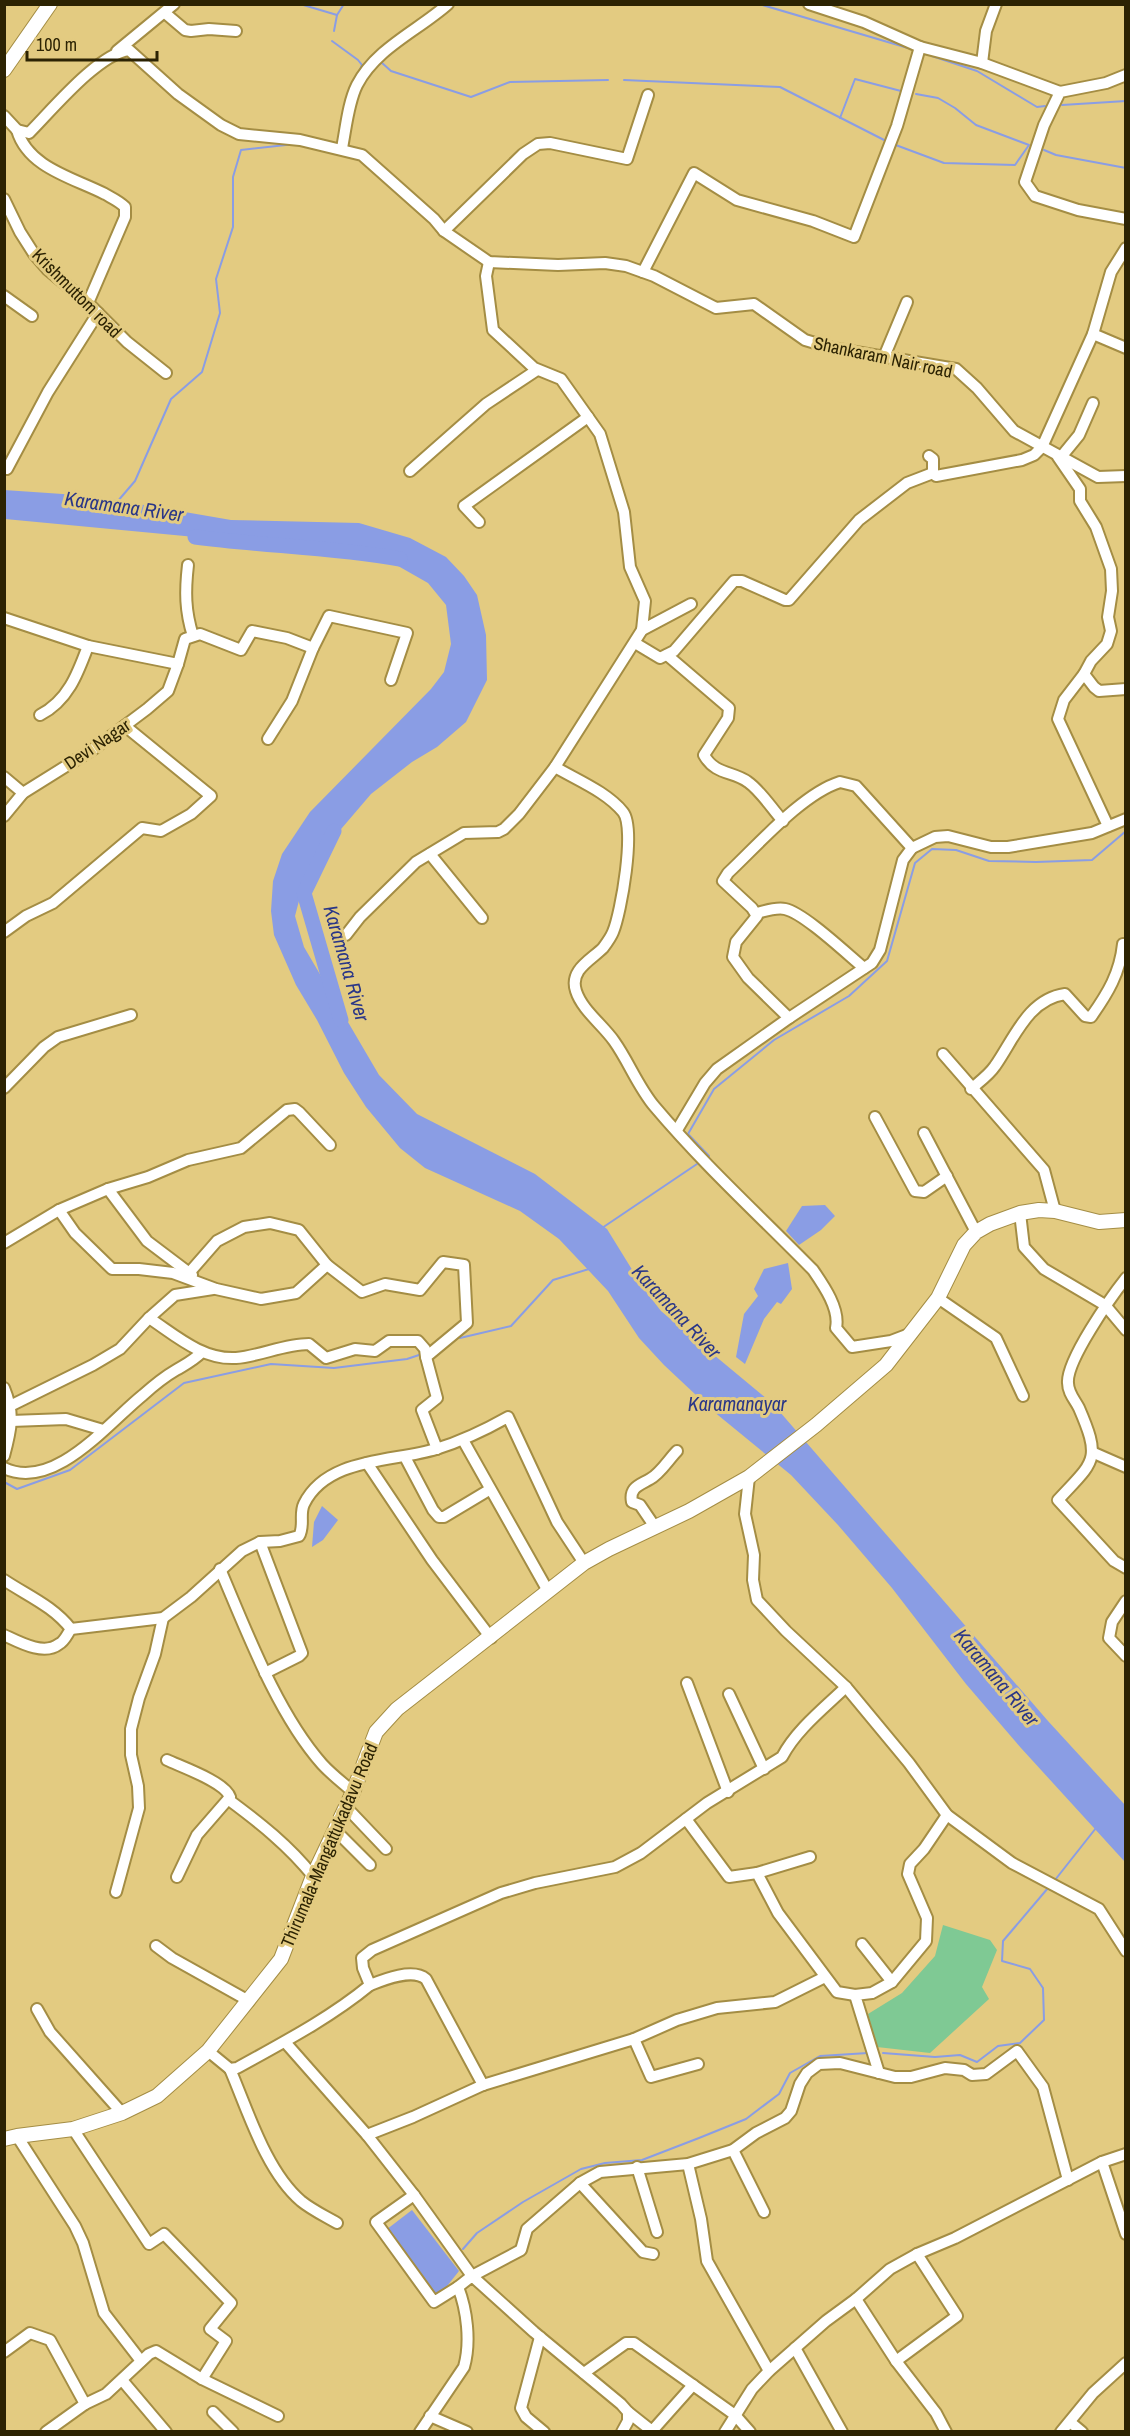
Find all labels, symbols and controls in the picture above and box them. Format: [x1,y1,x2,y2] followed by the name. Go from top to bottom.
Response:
[27,24,158,62] scale bar
[36,32,77,57] text: 100 m
[27,243,127,343] street label: Krishmuttom road
[811,330,955,384] street label: Shankaram Nair road
[63,484,186,528] water label: Karamana River
[59,713,135,775] street label: Devi Nagar
[318,902,377,1025] water label: Karamana River
[626,1258,728,1364] water label: Karamana River
[688,1390,787,1417] water label: Karamanayar
[948,1623,1046,1732] water label: Karamana River
[275,1739,383,1951] street label: Thirumala-Mangattukadavu Road

